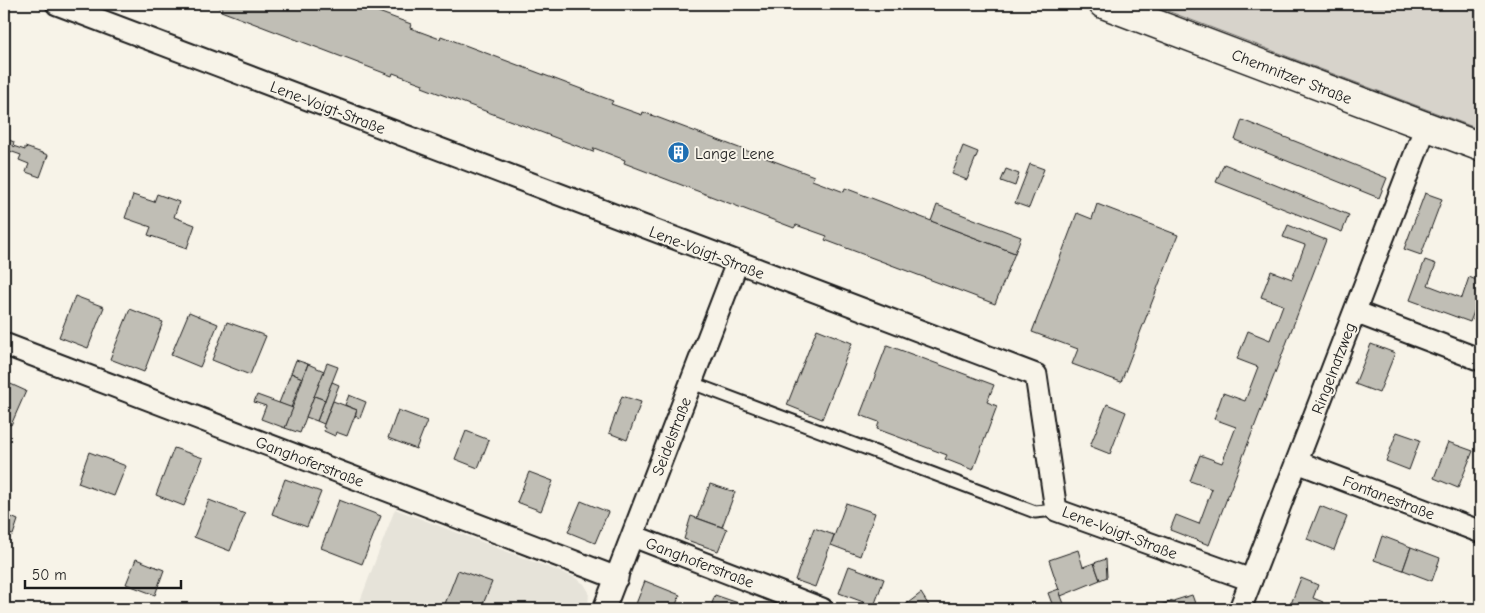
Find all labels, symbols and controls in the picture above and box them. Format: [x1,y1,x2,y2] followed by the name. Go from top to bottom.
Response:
[1229,46,1354,108] street label: Chemnitzer Straße
[268,78,388,138] street label: Lene-Voigt-Straße
[667,141,691,165] building icon: Lange Lene
[695,145,774,163] place label: Lange Lene
[647,223,767,283] street label: Lene-Voigt-Straße
[1308,320,1360,417] street label: Ringelnatzweg
[649,395,695,478] street label: Seidelstraße
[253,433,366,491] street label: Ganghoferstraße
[1340,472,1437,524] street label: Fontanestraße
[1060,503,1180,563] street label: Lene-Voigt-Straße
[643,534,756,592] street label: Ganghoferstraße
[25,558,181,590] scale bar
[32,566,67,584] text: 50 m

